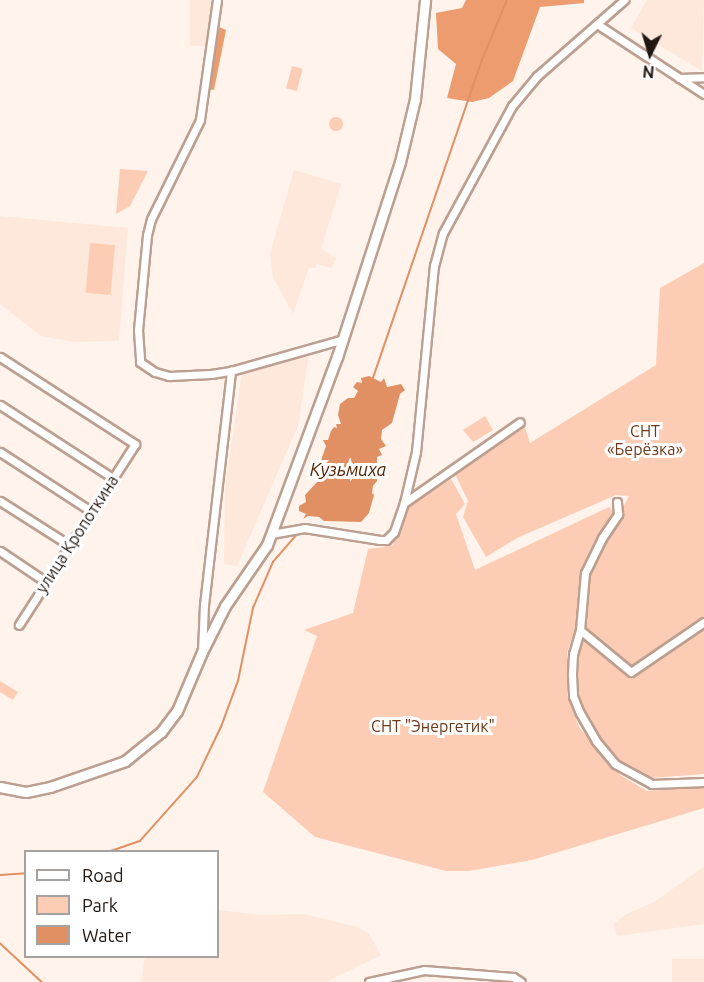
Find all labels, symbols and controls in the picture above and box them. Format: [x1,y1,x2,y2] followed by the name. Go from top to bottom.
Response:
[620,24,680,84] north arrow
[642,62,655,81] text: N
[607,421,683,459] park label: СНТ «Берёзка»
[310,458,386,480] water label: Кузьмиха
[32,471,122,597] street label: улица Кропоткина
[371,716,495,736] park label: СНТ "Энергетик"
[24,850,219,958] legend
[82,865,124,885] text: Road
[82,895,118,915] text: Park
[82,925,131,945] text: Water

